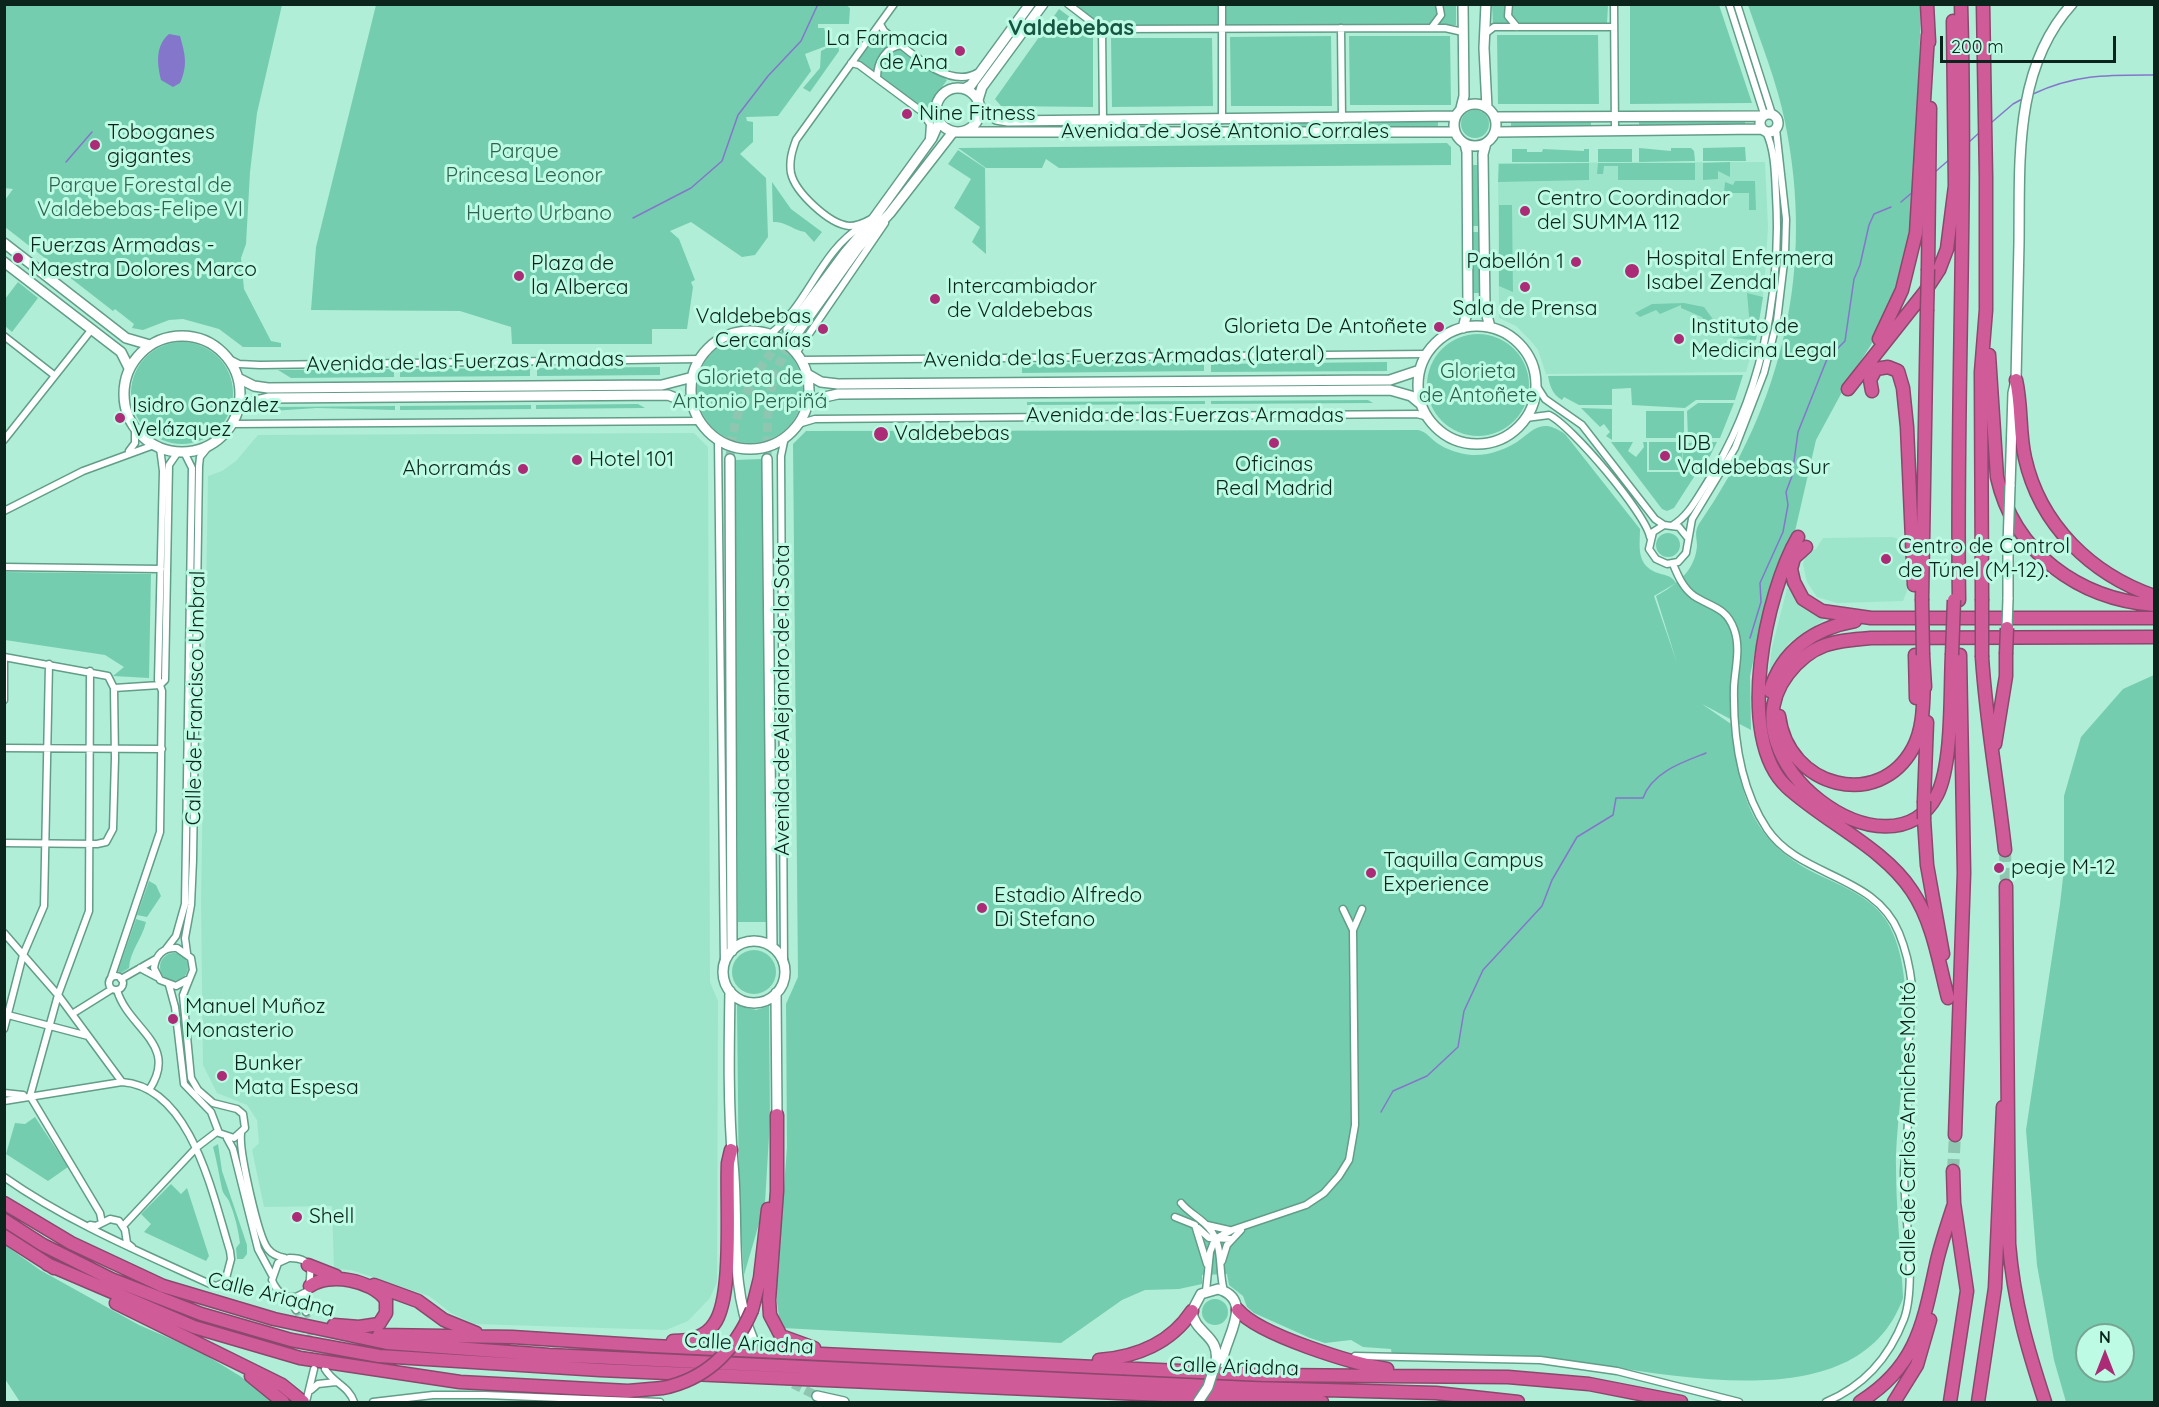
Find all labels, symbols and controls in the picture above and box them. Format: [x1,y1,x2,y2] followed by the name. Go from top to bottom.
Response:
[1008,15,1134,41] district label: Valdebebas
[1943,24,2118,62] scale bar
[826,26,948,76] place label: La Farmacia de Ana
[1951,35,2004,58] text: 200 m
[953,44,967,58] marker: La Farmacia de Ana
[919,101,1036,127] place label: Nine Fitness
[900,107,914,121] marker: Nine Fitness
[1061,119,1389,145] street label: Avenida de José Antonio Corrales
[107,120,215,170] place label: Toboganes gigantes
[88,138,102,152] marker: Toboganes gigantes
[445,139,603,189] park label: Parque Princesa Leonor
[37,173,243,223] park label: Parque Forestal de Valdebebas-Felipe VI
[1537,186,1730,236] place label: Centro Coordinador del SUMMA 112
[466,201,612,227] park label: Huerto Urbano
[1518,204,1532,218] marker: Centro Coordinador del SUMMA 112
[30,233,257,283] place label: Fuerzas Armadas - Maestra Dolores Marco
[1646,246,1834,296] place label: Hospital Enfermera Isabel Zendal
[1466,249,1564,275] place label: Pabellón 1
[11,251,25,265] marker: Fuerzas Armadas - Maestra Dolores Marco
[531,251,629,301] place label: Plaza de la Alberca
[1569,255,1583,269] marker: Pabellón 1
[1623,262,1641,280] marker: Hospital Enfermera Isabel Zendal
[512,269,526,283] marker: Plaza de la Alberca
[947,274,1097,324] place label: Intercambiador de Valdebebas
[1518,280,1532,294] marker: Sala de Prensa
[928,292,942,306] marker: Intercambiador de Valdebebas
[1452,296,1598,322] place label: Sala de Prensa
[695,304,811,354] place label: Valdebebas Cercanías
[1224,314,1427,340] place label: Glorieta De Antoñete
[1691,314,1837,364] place label: Instituto de Medicina Legal
[1432,320,1446,334] marker: Glorieta De Antoñete
[816,322,830,336] marker: Valdebebas Cercanías
[1672,332,1686,346] marker: Instituto de Medicina Legal
[923,341,1325,373] street label: Avenida de las Fuerzas Armadas (lateral)
[306,347,624,377] street label: Avenida de las Fuerzas Armadas
[1419,359,1537,409] park label: Glorieta de Antoñete
[673,365,827,415] park label: Glorieta de Antonio Perpiñá
[132,393,279,443] place label: Isidro González Velázquez
[1026,403,1344,429] street label: Avenida de las Fuerzas Armadas
[113,411,127,425] marker: Isidro González Velázquez
[894,421,1010,447] place label: Valdebebas
[872,425,890,443] marker: Valdebebas
[1677,431,1830,481] place label: IDB Valdebebas Sur
[1267,436,1281,450] marker: Oficinas Real Madrid
[589,447,674,473] place label: Hotel 101
[1658,449,1672,463] marker: IDB Valdebebas Sur
[1215,452,1333,502] place label: Oficinas Real Madrid
[570,453,584,467] marker: Hotel 101
[402,456,511,482] place label: Ahorramás
[516,462,530,476] marker: Ahorramás
[1898,534,2070,584] place label: Centro de Control de Túnel (M-12).
[770,544,796,856] street label: Avenida de Alejandro de la Sota
[1879,552,1893,566] marker: Centro de Control de Túnel (M-12).
[181,570,211,826] street label: Calle de Francisco Umbral
[1383,848,1544,898] place label: Taquilla Campus Experience
[2011,855,2116,881] place label: peaje M-12
[1992,861,2006,875] marker: peaje M-12
[1364,866,1378,880] marker: Taquilla Campus Experience
[994,883,1142,933] place label: Estadio Alfredo Di Stefano
[975,901,989,915] marker: Estadio Alfredo Di Stefano
[1896,982,1922,1276] street label: Calle de Carlos Arniches Moltó
[185,994,326,1044] place label: Manuel Muñoz Monasterio
[166,1012,180,1026] marker: Manuel Muñoz Monasterio
[234,1051,359,1101] place label: Bunker Mata Espesa
[215,1069,229,1083] marker: Bunker Mata Espesa
[309,1204,354,1230] place label: Shell
[290,1210,304,1224] marker: Shell
[205,1267,337,1323] street label: Calle Ariadna
[2075,1323,2135,1383] north arrow
[2099,1327,2111,1347] text: N
[683,1328,815,1360] street label: Calle Ariadna
[1169,1352,1299,1382] street label: Calle Ariadna

